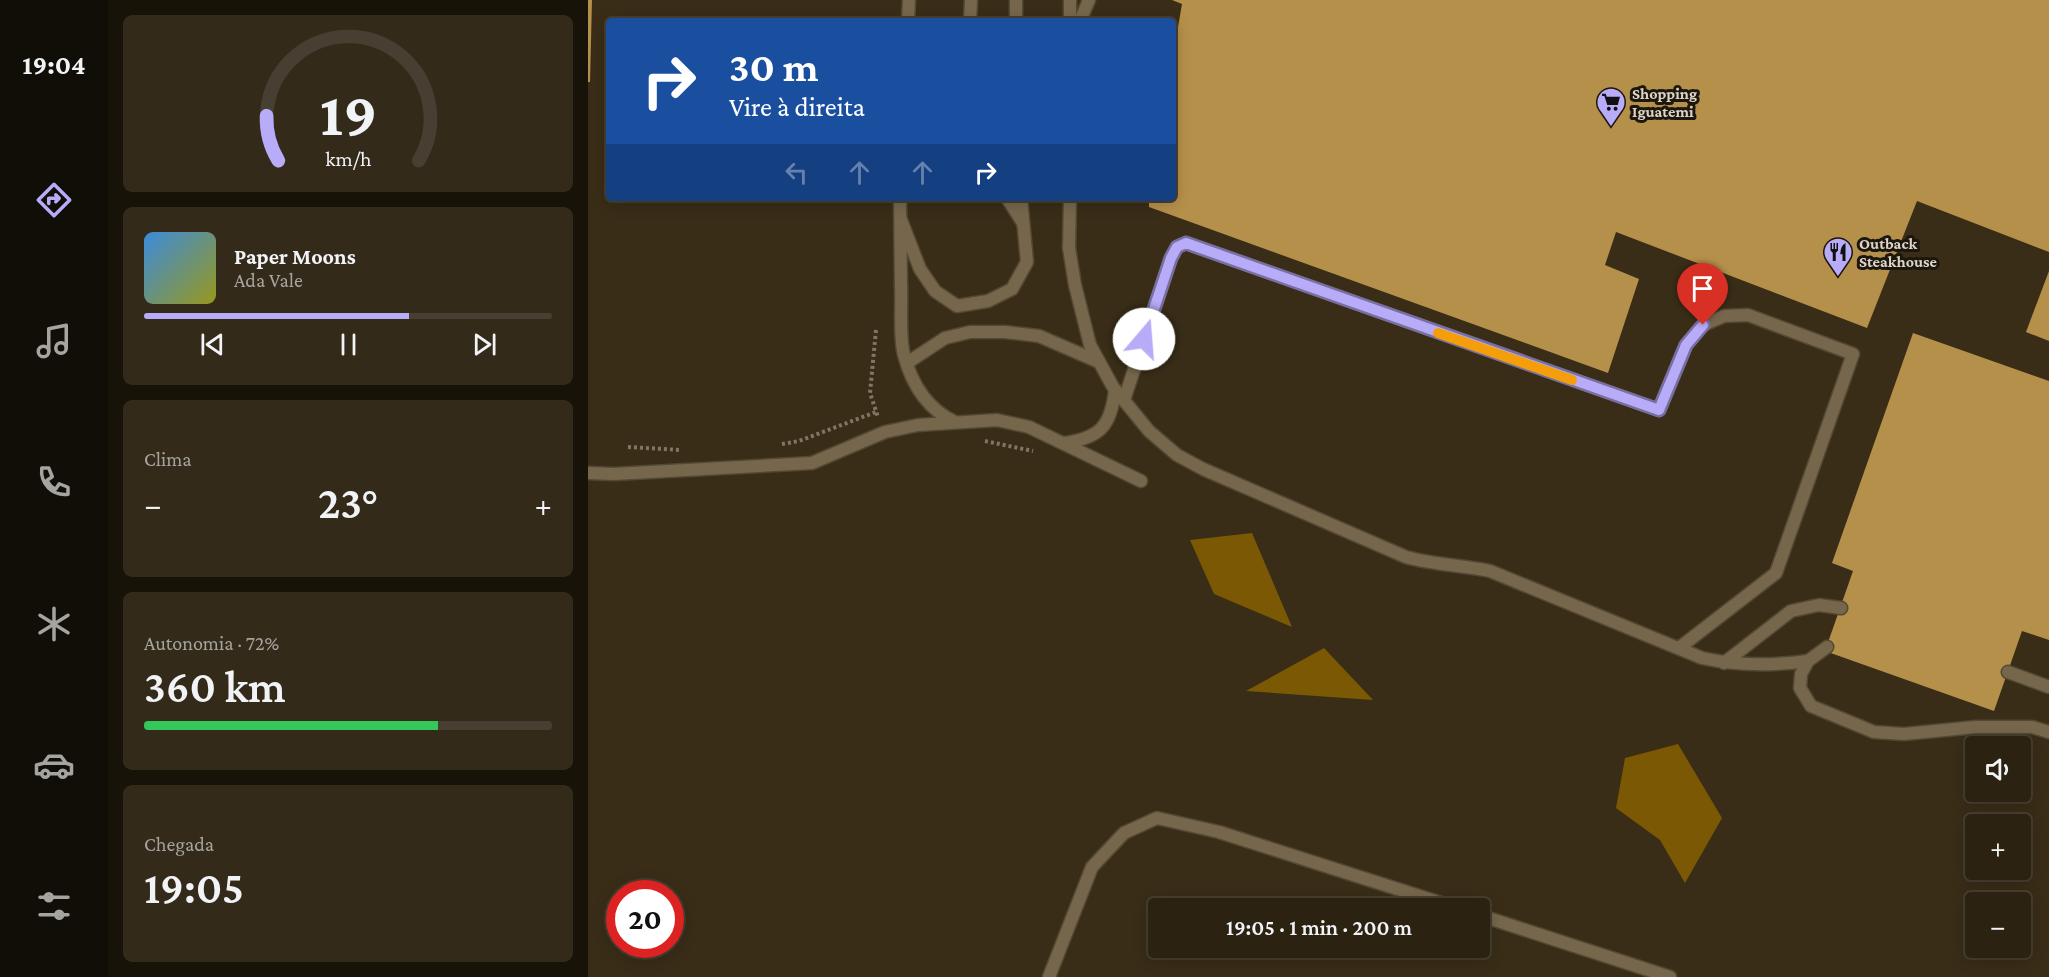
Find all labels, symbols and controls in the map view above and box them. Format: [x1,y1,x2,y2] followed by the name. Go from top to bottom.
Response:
[630,42,708,120] icon: right
[729,43,819,90] text: 30 m
[22,50,86,80] text: 19:04
[319,79,377,148] text: 19
[1632,85,1697,120] place label: Shopping Iguatemi
[1595,86,1627,128] supermarket icon: Shopping Iguatemi
[729,92,865,122] text: Vire à direita
[325,147,372,171] text: km/h
[780,156,813,189] icon: left
[843,156,876,189] icon: ahead
[906,156,939,189] icon: ahead
[969,156,1002,189] icon: right
[33,179,75,221] icon: directions
[1859,235,1938,270] place label: Outback Steakhouse
[1822,236,1854,278] restaurant icon: Outback Steakhouse
[234,244,356,269] text: Paper Moons
[1677,263,1728,325] pin
[234,269,303,291] text: Ada Vale
[1686,272,1719,305] icon: arrive
[1112,307,1176,371] position arrow
[33,320,75,362] icon: music
[196,328,229,361] icon: previous
[332,328,365,361] icon: pause
[468,328,501,361] icon: next
[144,448,192,470] text: Clima
[33,461,75,503] icon: phone
[318,478,378,528] text: 23°
[144,486,161,523] text: −
[535,486,552,523] text: +
[33,603,75,645] icon: climate
[144,632,279,654] text: Autonomia · 72%
[144,662,286,712] text: 360 km
[1965,736,2031,958] map controls
[1965,736,2031,802] button: sound
[33,744,75,786] icon: car
[1965,814,2031,880] button: +
[144,833,214,855] text: Chegada
[144,863,244,913] text: 19:05
[606,880,684,958] speed limit sign: 20
[33,885,75,927] icon: filters
[1965,892,2031,958] button: −
[1226,915,1412,940] text: 19:05 · 1 min · 200 m

